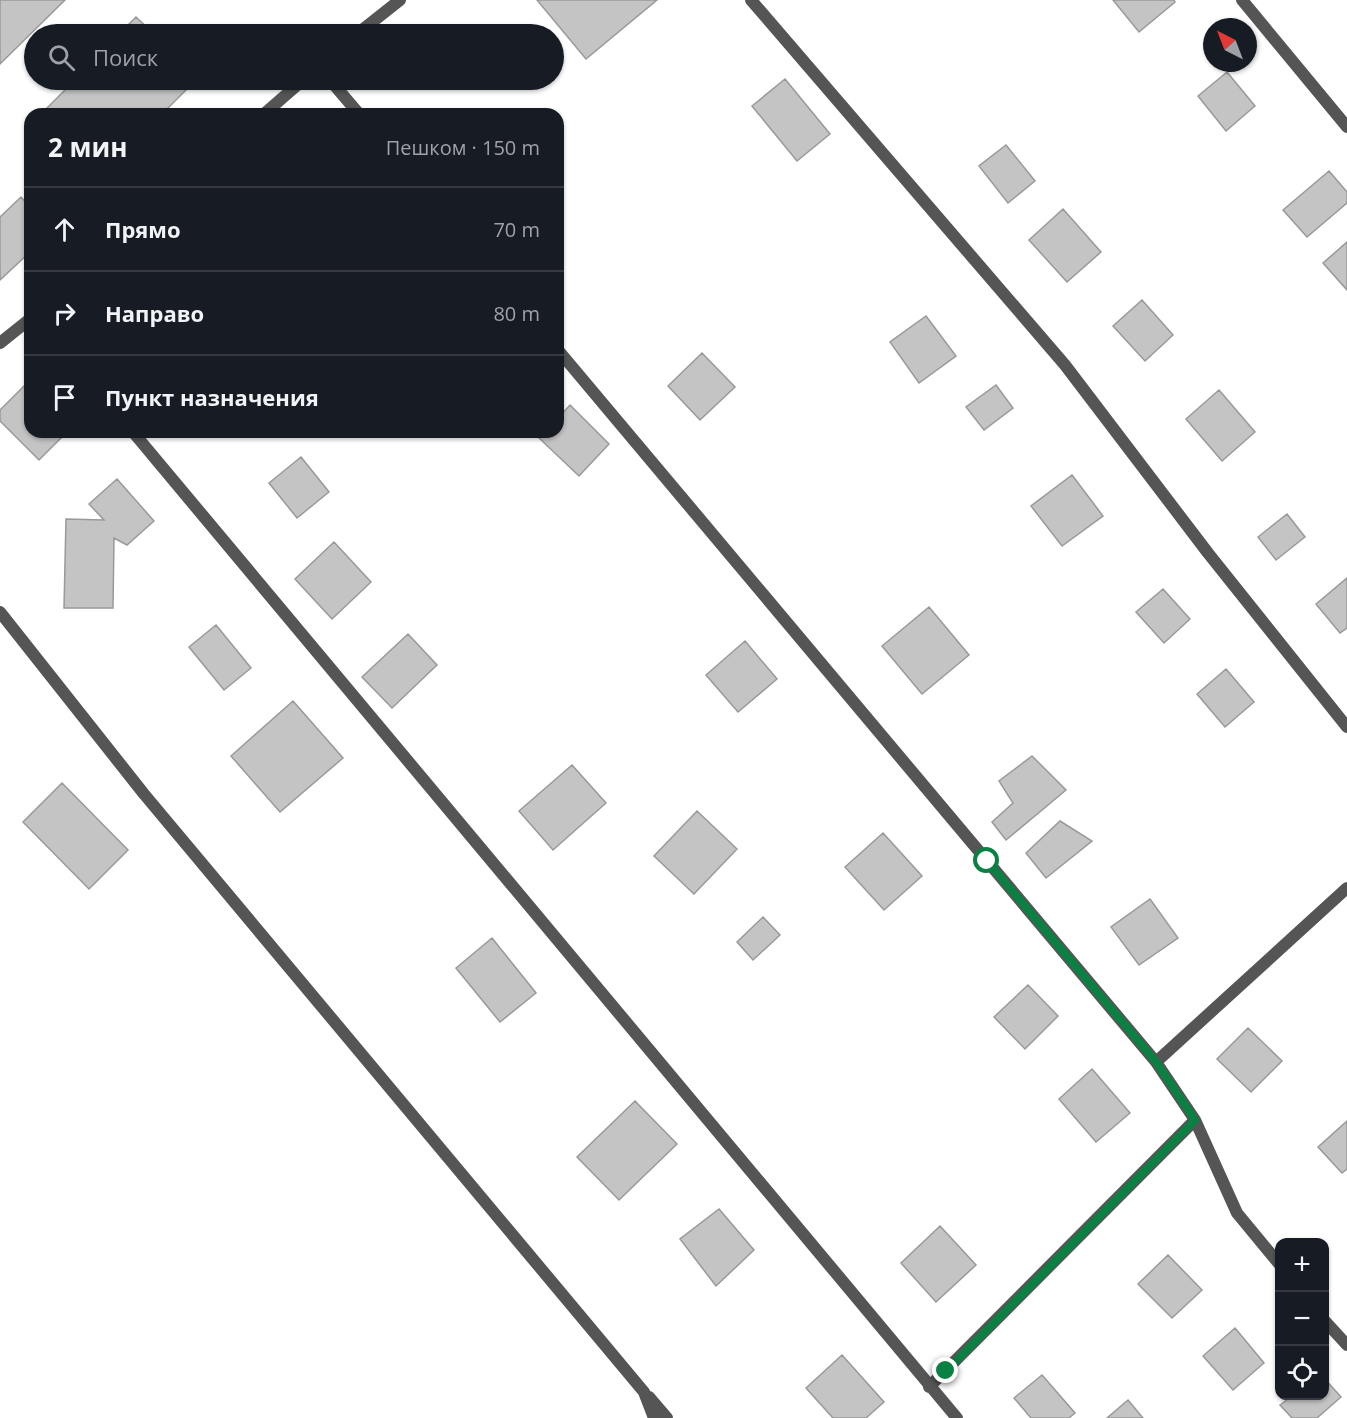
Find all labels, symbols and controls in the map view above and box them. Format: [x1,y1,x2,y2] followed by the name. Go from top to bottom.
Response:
[1203,18,1257,72] north arrow
[24,24,564,90] search box
[45,41,78,74] icon: search
[93,42,158,72] text: Поиск
[48,129,128,165] text: 2 мин
[386,134,540,161] text: Пешком · 150 m
[48,213,81,246] icon: ahead
[105,214,181,244] text: Прямо
[493,216,540,243] text: 70 m
[48,297,81,330] icon: right
[105,298,204,328] text: Направо
[493,300,540,327] text: 80 m
[48,381,81,414] icon: arrive
[105,382,319,412] text: Пункт назначения
[973,847,999,873] route start
[1275,1238,1329,1400] map controls
[1275,1238,1329,1292] button: +
[1275,1292,1329,1346] button: −
[1275,1346,1329,1400] button: locate
[932,1357,958,1383] route end

